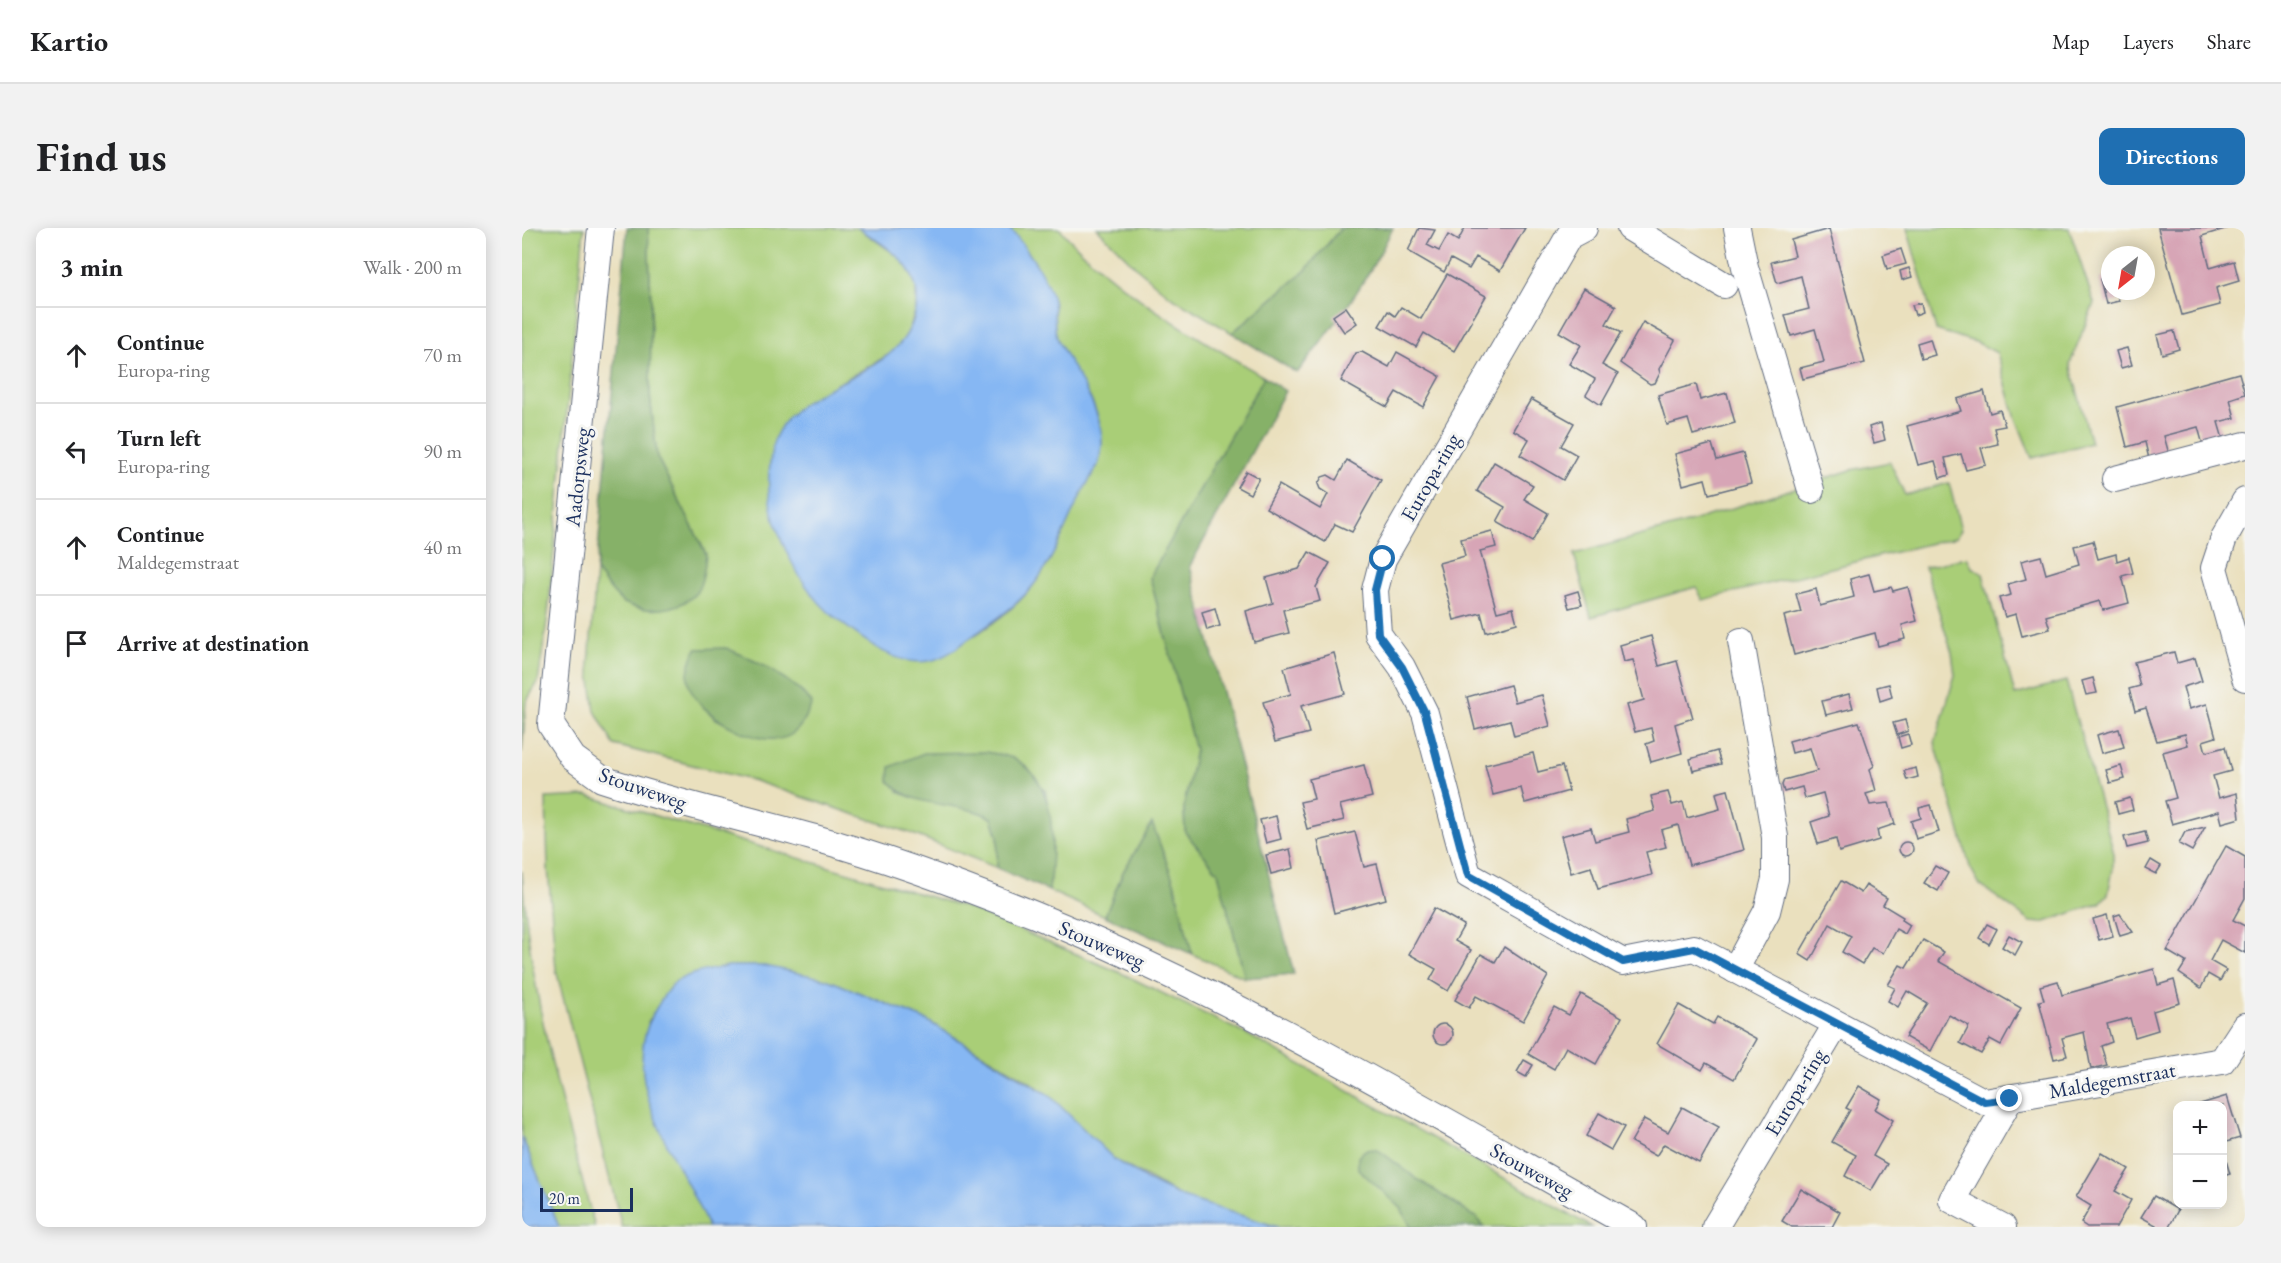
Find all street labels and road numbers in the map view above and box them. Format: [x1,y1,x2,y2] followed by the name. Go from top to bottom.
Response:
[558,425,596,529] street label: Aadorpsweg
[1394,427,1466,526] street label: Europa-ring
[596,760,691,816] street label: Stouweweg
[1055,914,1150,975] street label: Stouweweg
[1758,1043,1832,1141] street label: Europa-ring
[2047,1056,2178,1104] street label: Maldegemstraat
[1486,1136,1579,1204] street label: Stouweweg

